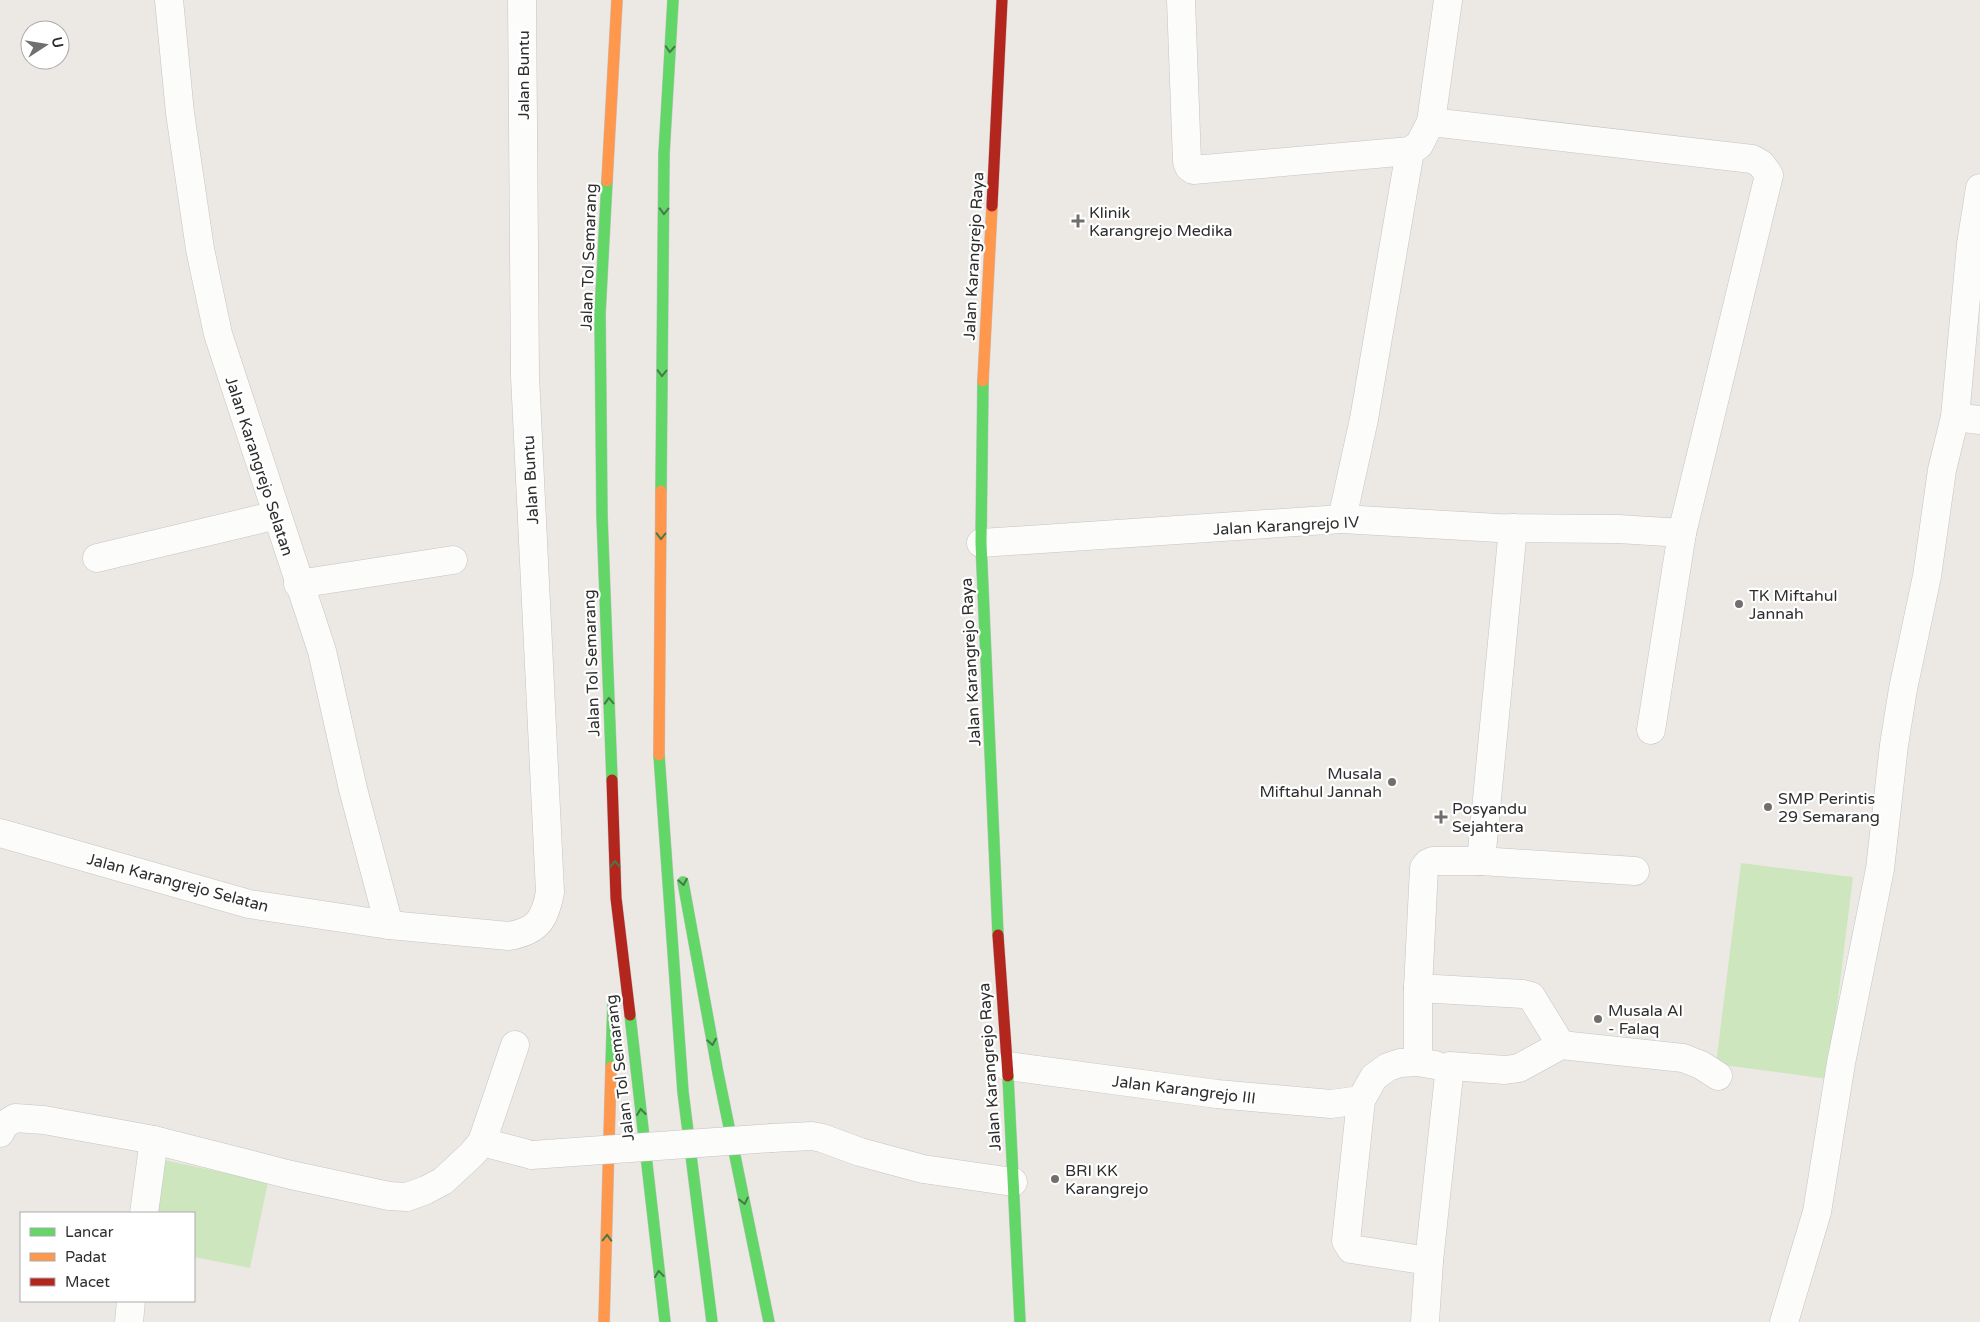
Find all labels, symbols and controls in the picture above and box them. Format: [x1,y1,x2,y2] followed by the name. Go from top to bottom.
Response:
[20,20,70,70] north arrow
[514,30,534,120] street label: Jalan Buntu
[48,35,67,49] text: U
[665,45,676,53] one-way arrow
[960,171,988,341] street label: Jalan Karangrejo Raya
[576,183,602,331] street label: Jalan Tol Semarang
[1089,203,1233,241] place label: Klinik Karangrejo Medika
[659,208,669,215] one-way arrow
[1071,214,1085,228] marker: Klinik Karangrejo Medika
[657,370,668,378] one-way arrow
[221,374,298,559] street label: Jalan Karangrejo Selatan
[519,435,543,525] street label: Jalan Buntu
[1212,512,1360,540] street label: Jalan Karangrejo IV
[656,532,666,540] one-way arrow
[957,577,985,747] street label: Jalan Karangrejo Raya
[1749,586,1837,624] place label: TK Miftahul Jannah
[579,589,605,737] street label: Jalan Tol Semarang
[1733,598,1745,610] marker: TK Miftahul Jannah
[603,697,614,705] one-way arrow
[1259,764,1382,802] place label: Musala Miftahul Jannah
[1386,776,1398,788] marker: Musala Miftahul Jannah
[1778,789,1880,827] place label: SMP Perintis 29 Semarang
[1452,799,1527,837] place label: Posyandu Sejahtera
[1762,801,1774,813] marker: SMP Perintis 29 Semarang
[1434,810,1448,824] marker: Posyandu Sejahtera
[85,849,271,917] street label: Jalan Karangrejo Selatan
[609,859,620,867] one-way arrow
[678,877,688,886] one-way arrow
[974,982,1006,1152] street label: Jalan Karangrejo Raya
[601,993,639,1142] street label: Jalan Tol Semarang
[1608,1001,1683,1039] place label: Musala Al - Falaq
[1592,1013,1604,1025] marker: Musala Al - Falaq
[707,1037,717,1046] one-way arrow
[1111,1071,1257,1109] street label: Jalan Karangrejo III
[636,1108,647,1116] one-way arrow
[1065,1161,1148,1199] place label: BRI KK Karangrejo
[1049,1173,1061,1185] marker: BRI KK Karangrejo
[739,1196,749,1205] one-way arrow
[20,1212,195,1302] legend
[65,1223,114,1241] text: Lancar
[602,1234,613,1242] one-way arrow
[65,1248,107,1266] text: Padat
[654,1269,665,1277] one-way arrow
[65,1273,110,1291] text: Macet

